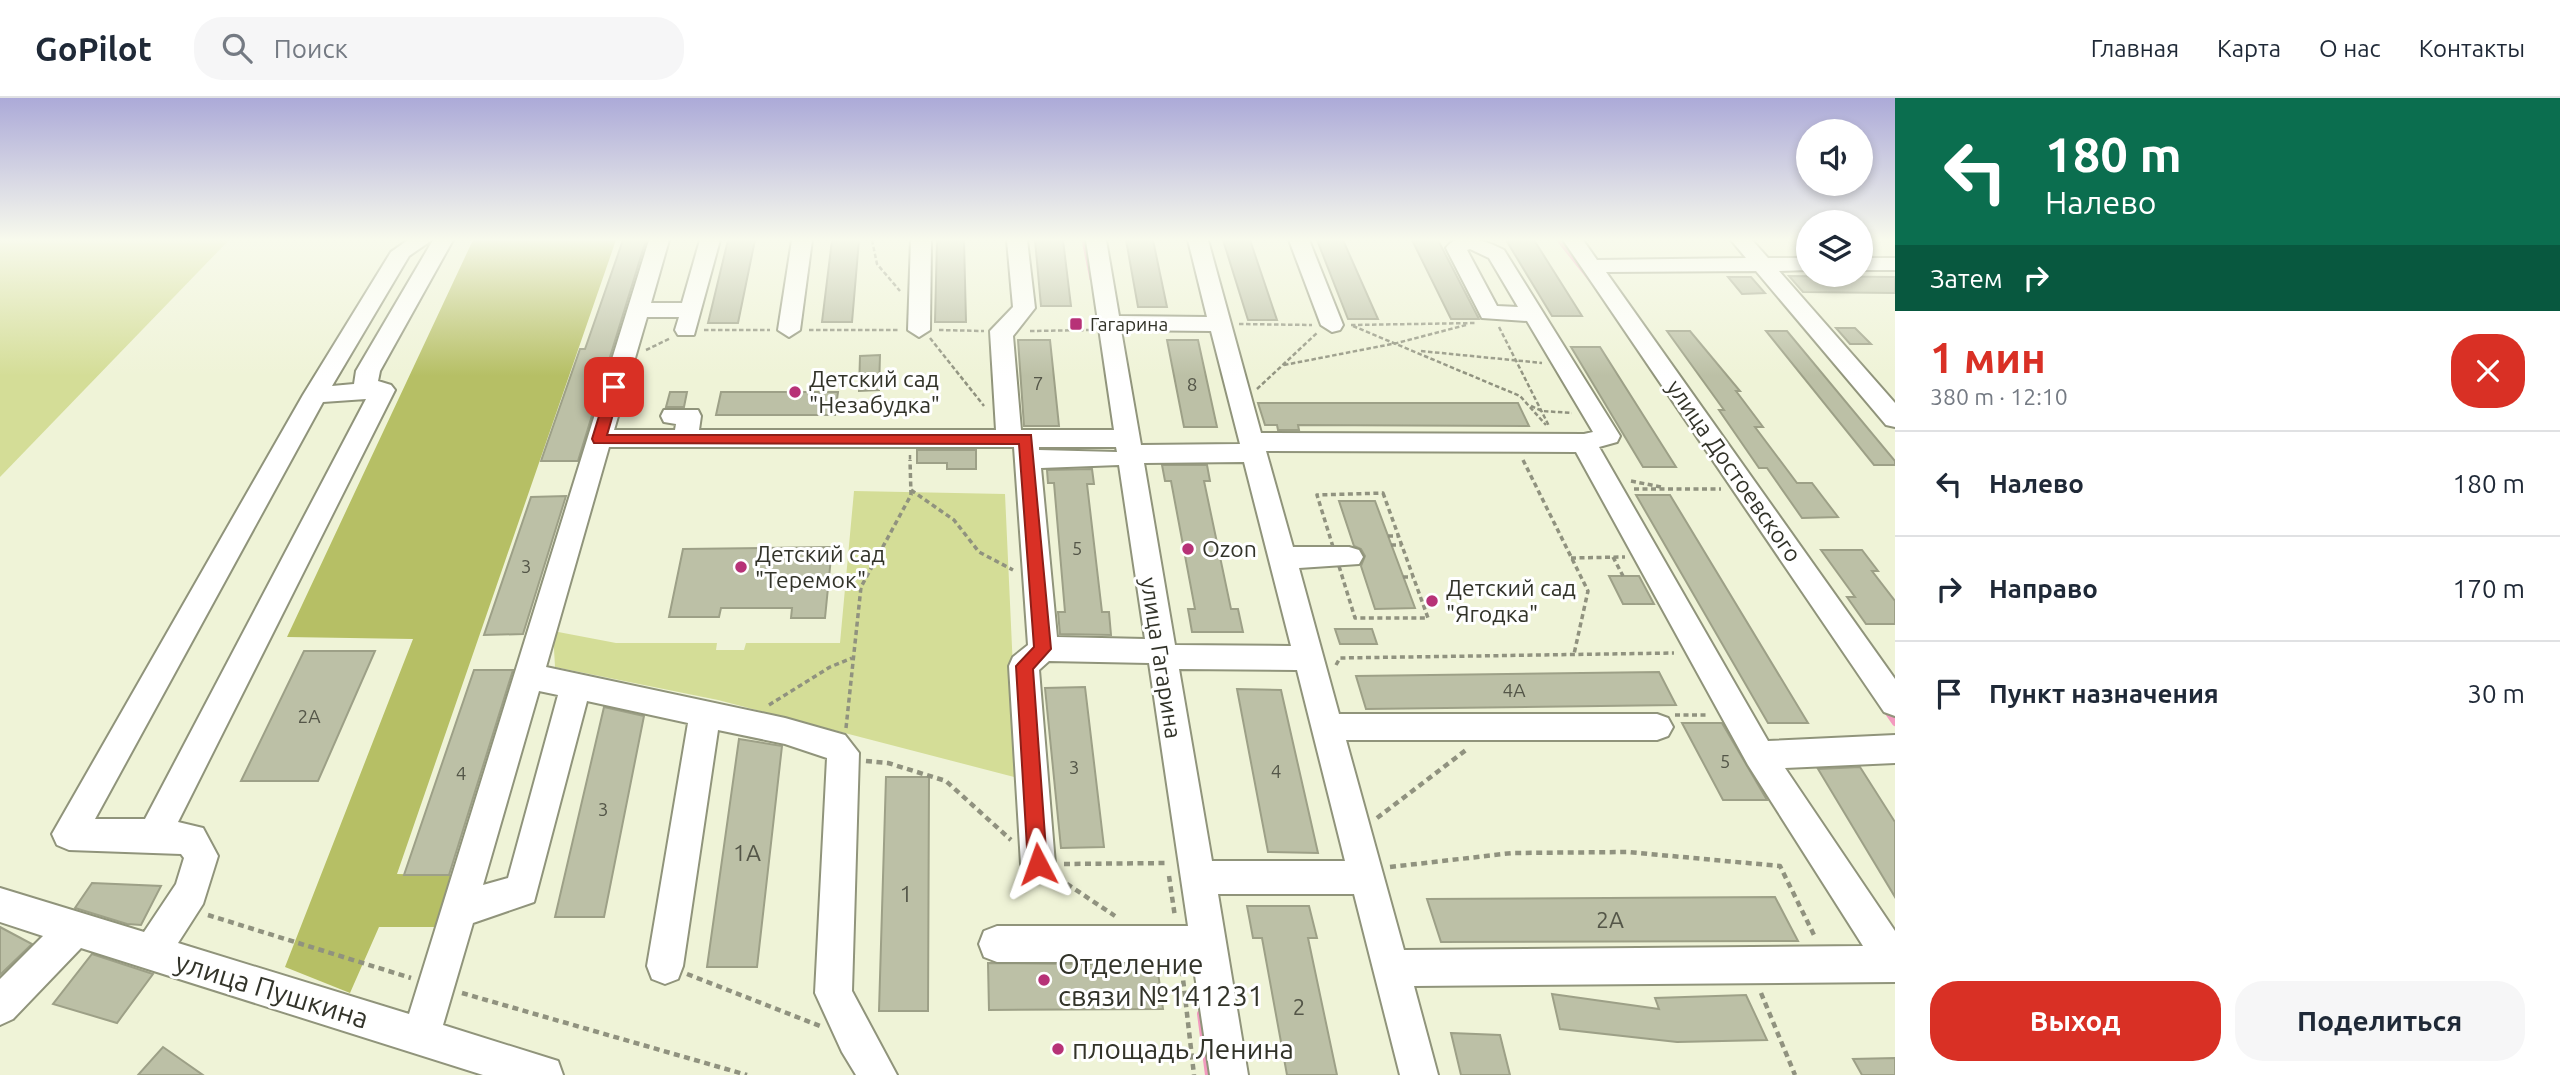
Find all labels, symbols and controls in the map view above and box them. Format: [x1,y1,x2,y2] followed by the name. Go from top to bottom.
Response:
[194,17,684,80] search box
[218,29,256,67] icon: search
[35,30,152,67] text: GoPilot
[274,34,348,63] text: Поиск
[2091,35,2179,62] text: Главная
[2217,35,2281,62] text: Карта
[2319,35,2381,62] text: О нас
[2419,35,2525,62] text: Контакты
[1796,119,1873,287] map controls
[1796,119,1873,196] button: sound
[1930,126,2021,217] icon: left
[2045,126,2182,181] text: 180 m
[2045,184,2157,220] text: Налево
[1796,210,1873,287] button: layers
[2017,259,2055,297] icon: right
[1930,264,2003,293] text: Затем
[1090,313,1168,335] place label: Гагарина
[1068,316,1084,332] marker: Гагарина
[1930,334,2046,381] text: 1 мин
[2451,334,2525,408] button: close
[584,357,644,417] pin
[809,366,940,417] place label: Детский сад "Незабудка"
[595,368,633,406] icon: arrive
[1033,372,1043,394] house number: 7
[1187,373,1197,395] house number: 8
[1662,375,1807,566] street label: улица Достоевского
[787,384,803,400] marker: Детский сад "Незабудка"
[1930,384,2068,409] text: 380 m · 12:10
[1930,465,1968,503] icon: left
[1989,469,2084,498] text: Налево
[2453,469,2525,498] text: 180 m
[1202,536,1257,561] place label: Ozon
[1072,537,1082,559] house number: 5
[755,541,885,592] place label: Детский сад "Теремок"
[1180,541,1196,557] marker: Ozon
[521,555,531,577] house number: 3
[733,559,749,575] marker: Детский сад "Теремок"
[1930,570,1968,608] icon: right
[1989,574,2098,603] text: Направо
[2453,574,2525,603] text: 170 m
[1446,575,1576,626] place label: Детский сад "Ягодка"
[1136,576,1187,740] street label: улица Гагарина
[1424,593,1440,609] marker: Детский сад "Ягодка"
[1930,675,1968,713] icon: arrive
[1502,679,1526,701] house number: 4А
[1989,679,2219,708] text: Пункт назначения
[2467,679,2525,708] text: 30 m
[297,705,321,727] house number: 2А
[1720,750,1730,772] house number: 5
[1069,756,1079,778] house number: 3
[1271,760,1281,782] house number: 4
[456,762,466,784] house number: 4
[598,798,608,820] house number: 3
[1001,827,1075,901] position arrow
[733,840,761,865] house number: 1А
[900,881,912,906] house number: 1
[1596,907,1624,932] house number: 2А
[172,945,372,1034] street label: улица Пушкина
[1058,948,1264,1011] place label: Отделение связи №141231
[1036,972,1052,988] marker: Отделение связи №141231
[1930,981,2221,1061] button: Выход
[2235,981,2525,1061] button: Поделиться
[1293,994,1305,1019] house number: 2
[1072,1033,1294,1064] place label: площадь Ленина
[1050,1041,1066,1057] marker: площадь Ленина

